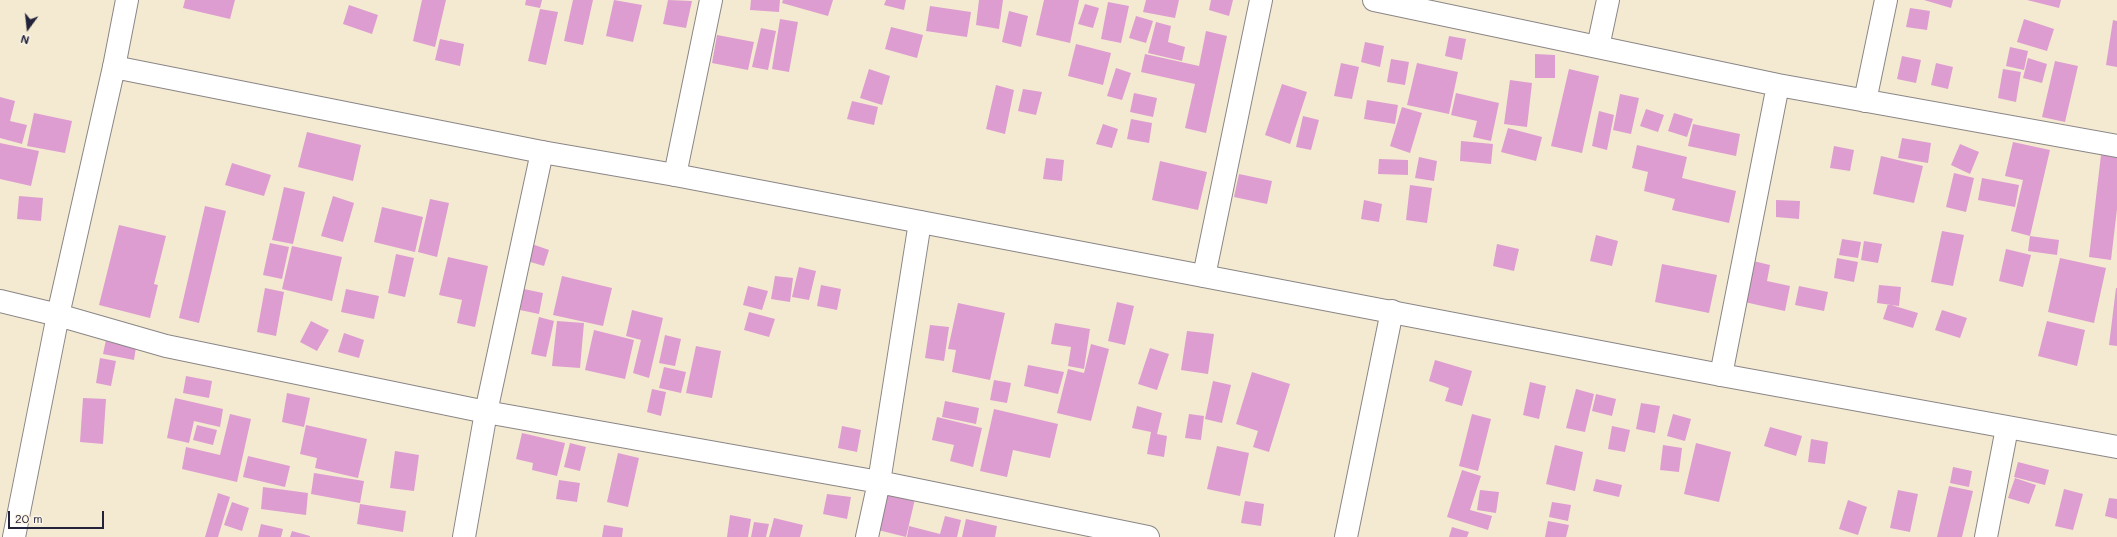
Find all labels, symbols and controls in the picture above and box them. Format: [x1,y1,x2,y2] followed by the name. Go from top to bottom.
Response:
[8,8,48,48] north arrow
[19,32,31,48] text: N
[10,503,106,529] scale bar
[15,510,43,526] text: 20 m

